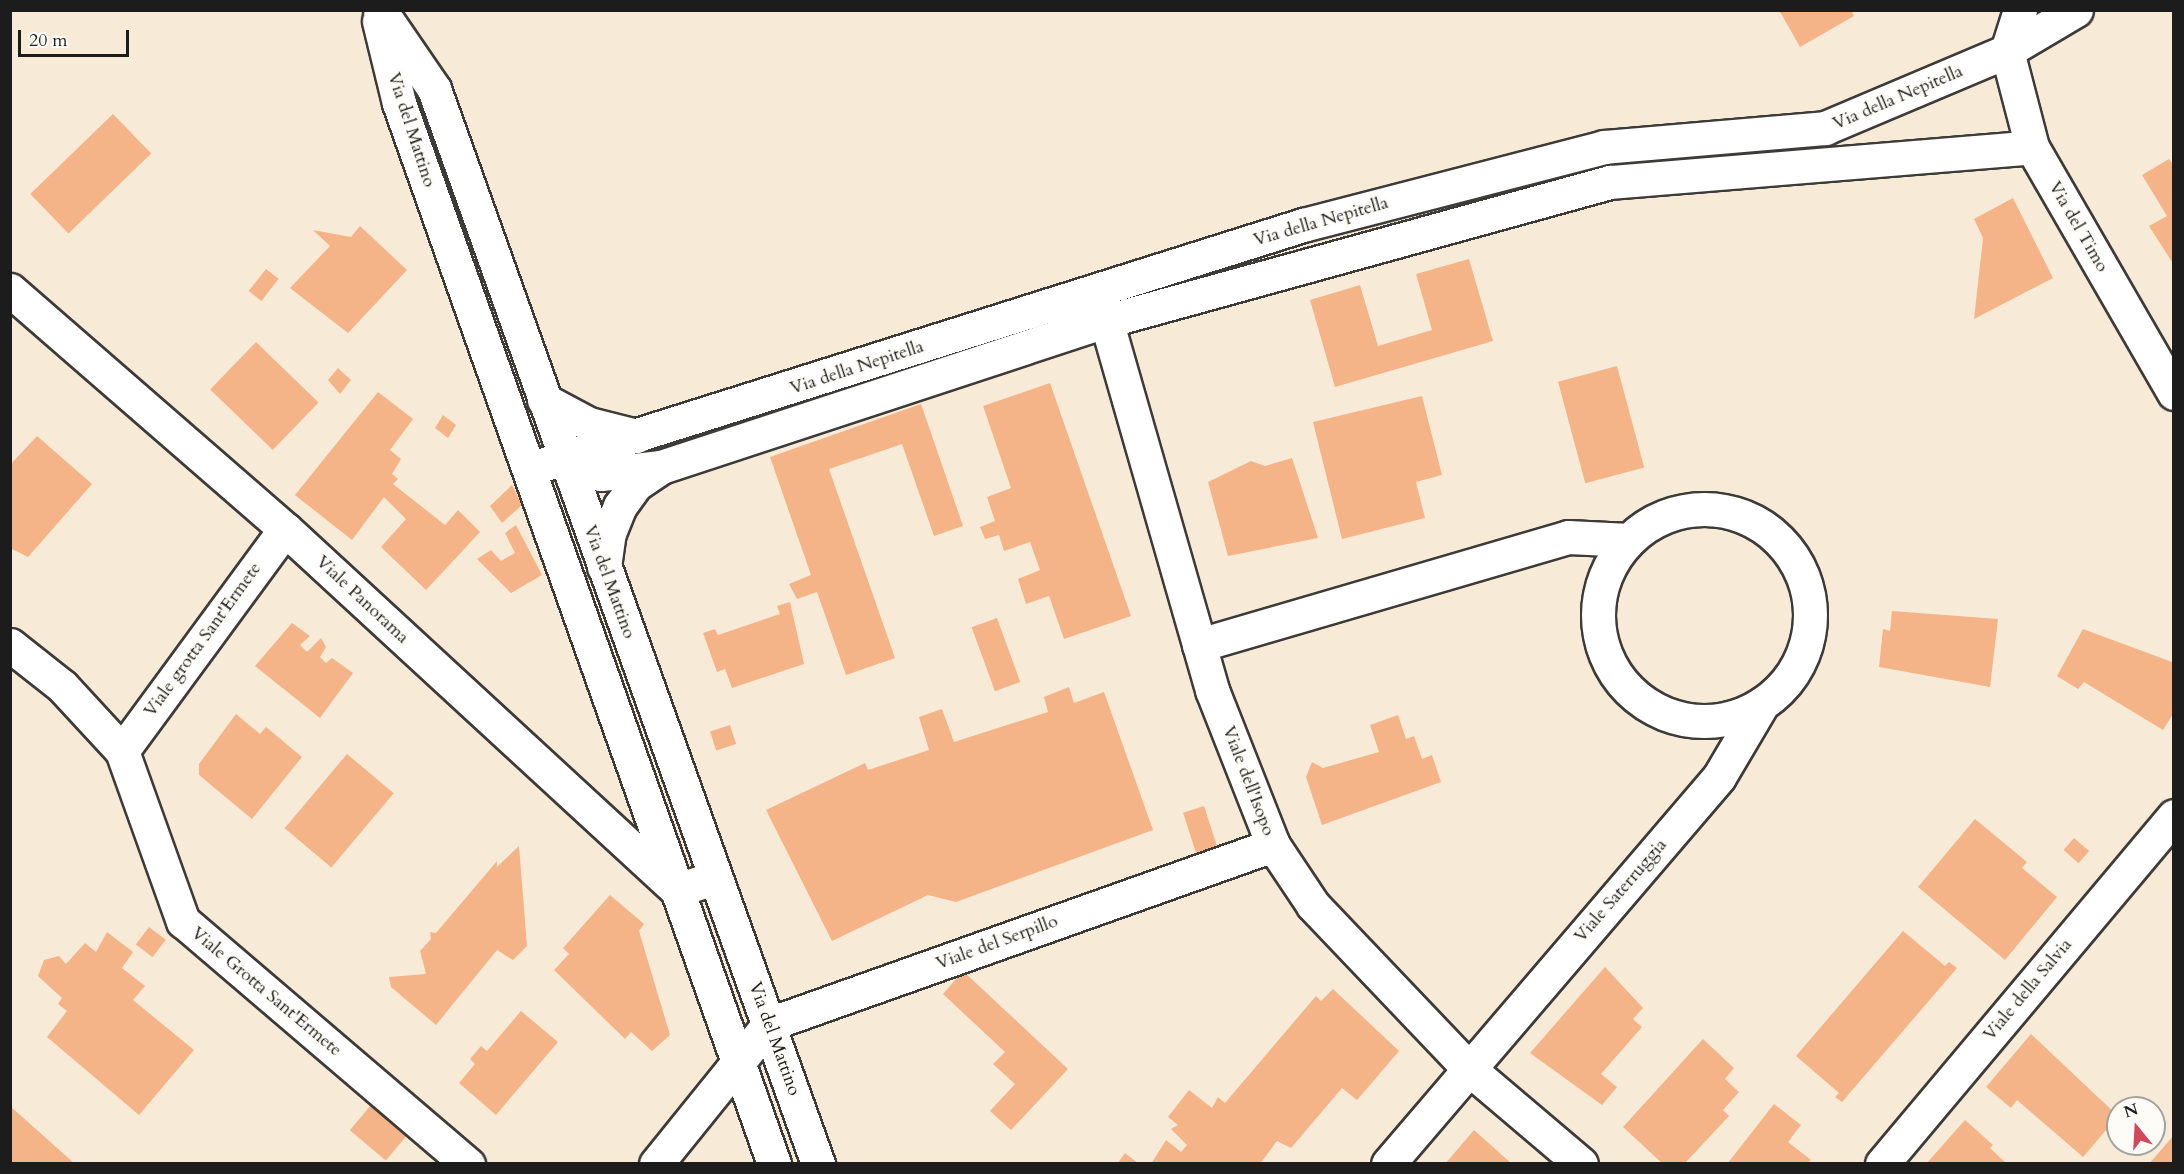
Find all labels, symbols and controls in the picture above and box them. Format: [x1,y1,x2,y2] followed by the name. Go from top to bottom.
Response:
[21,18,132,56] scale bar
[29,28,68,53] text: 20 m
[1830,61,1966,135] street label: Via della Nepitella
[382,70,440,190] street label: Via del Mattino
[2043,178,2113,276] street label: Via del Timo
[1251,192,1391,252] street label: Via della Nepitella
[787,336,927,400] street label: Via della Nepitella
[578,522,640,642] street label: Via del Mattino
[311,551,413,649] street label: Viale Panorama
[140,559,266,721] street label: Viale grotta Sant'Ermete
[1217,723,1279,839] street label: Viale dell'Isopo
[1570,835,1672,947] street label: Viale Saterruggia
[933,911,1061,975] street label: Viale del Serpillo
[186,923,346,1061] street label: Viale Grotta Sant'Ermete
[1979,935,2077,1045] street label: Viale della Salvia
[743,979,805,1099] street label: Via del Mattino
[2106,1096,2166,1156] north arrow
[2121,1098,2141,1123] text: N

